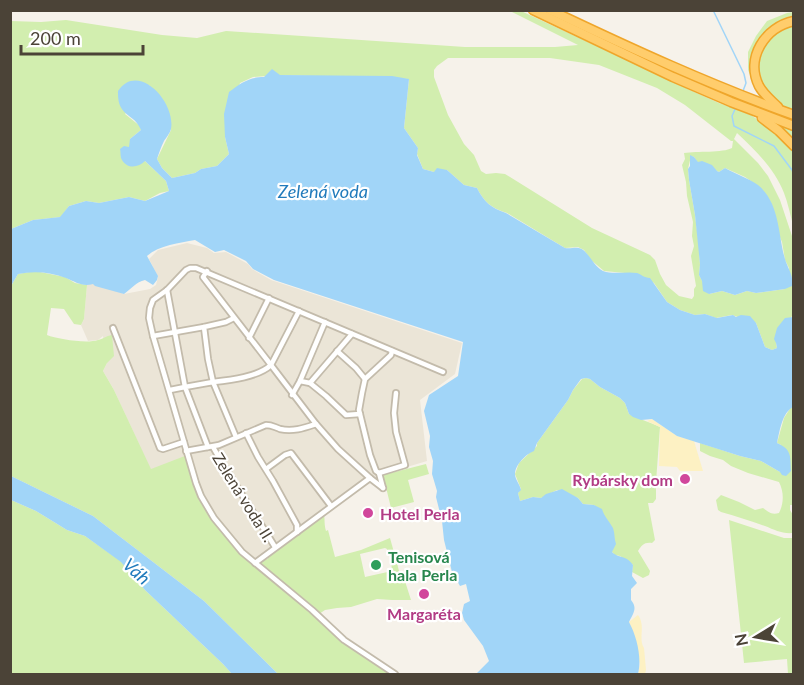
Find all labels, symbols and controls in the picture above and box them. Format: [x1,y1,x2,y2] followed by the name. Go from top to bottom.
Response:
[21,18,142,56] scale bar
[30,27,81,49] text: 200 m
[277,180,368,202] water label: Zelená voda
[209,449,279,545] street label: Zelená voda II.
[572,470,673,489] place label: Rybársky dom
[678,472,692,486] marker: Rybársky dom
[380,504,460,523] place label: Hotel Perla
[361,506,375,520] marker: Hotel Perla
[388,547,457,584] place label: Tenisová hala Perla
[119,553,155,589] water label: Váh
[369,558,383,572] marker: Tenisová hala Perla
[417,587,431,601] marker: Margaréta
[387,604,461,623] place label: Margaréta
[726,607,786,667] north arrow
[730,632,751,648] text: N

